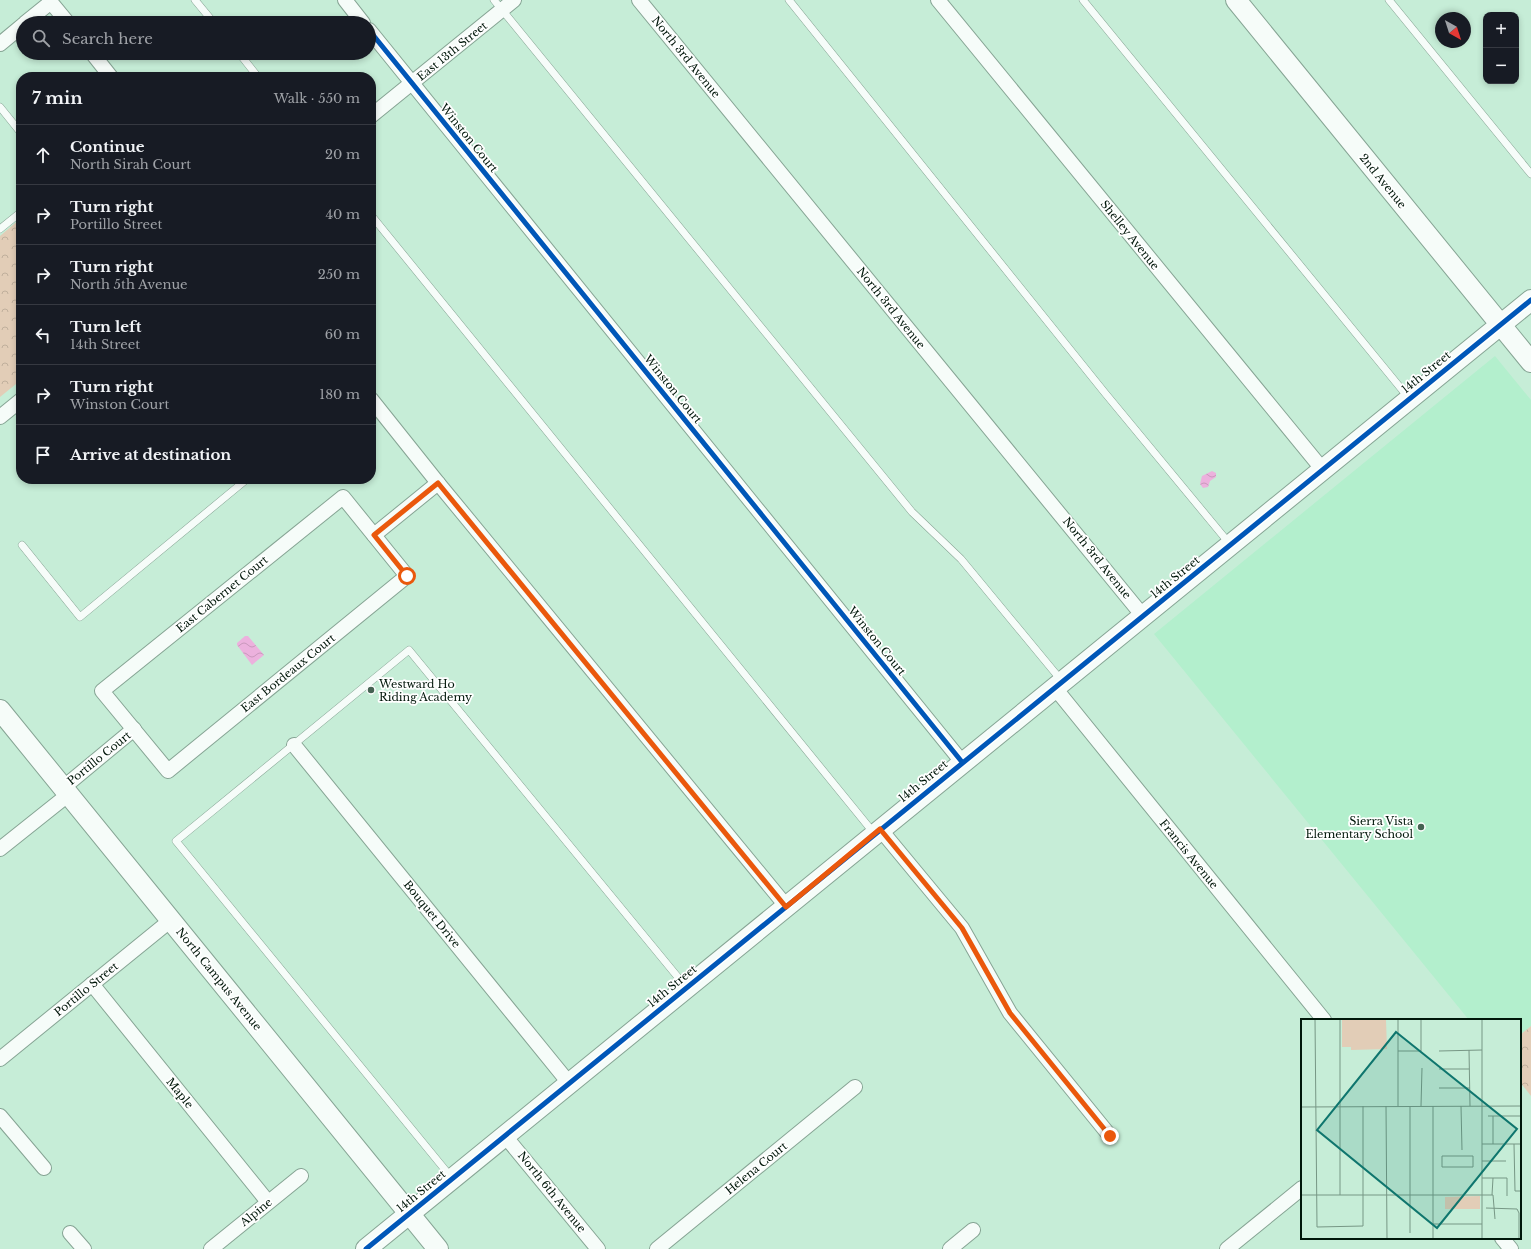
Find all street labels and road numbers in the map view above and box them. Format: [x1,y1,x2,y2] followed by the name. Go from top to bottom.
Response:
[649,13,723,101] street label: North 3rd Avenue
[414,18,490,84] street label: East 13th Street
[436,100,501,176] street label: Winston Court
[1357,151,1409,211] street label: 2nd Avenue
[1098,197,1162,273] street label: Shelley Avenue
[854,264,928,352] street label: North 3rd Avenue
[1399,347,1454,396] street label: 14th Street
[640,351,705,427] street label: Winston Court
[1060,514,1134,602] street label: North 3rd Avenue
[173,552,271,635] street label: East Cabernet Court
[1148,552,1203,601] street label: 14th Street
[844,603,909,679] street label: Winston Court
[238,630,338,715] street label: East Bordeaux Court
[64,728,134,788] street label: Portillo Court
[896,756,951,805] street label: 14th Street
[1157,816,1221,892] street label: Francis Avenue
[401,877,463,951] street label: Bouquet Drive
[173,925,265,1033] street label: North Campus Avenue
[51,958,121,1019] street label: Portillo Street
[645,961,700,1010] street label: 14th Street
[163,1075,197,1111] street label: Maple
[722,1138,790,1197] street label: Helena Court
[515,1149,589,1235] street label: North 6th Avenue
[394,1166,449,1215] street label: 14th Street
[236,1195,275,1230] street label: Alpine

